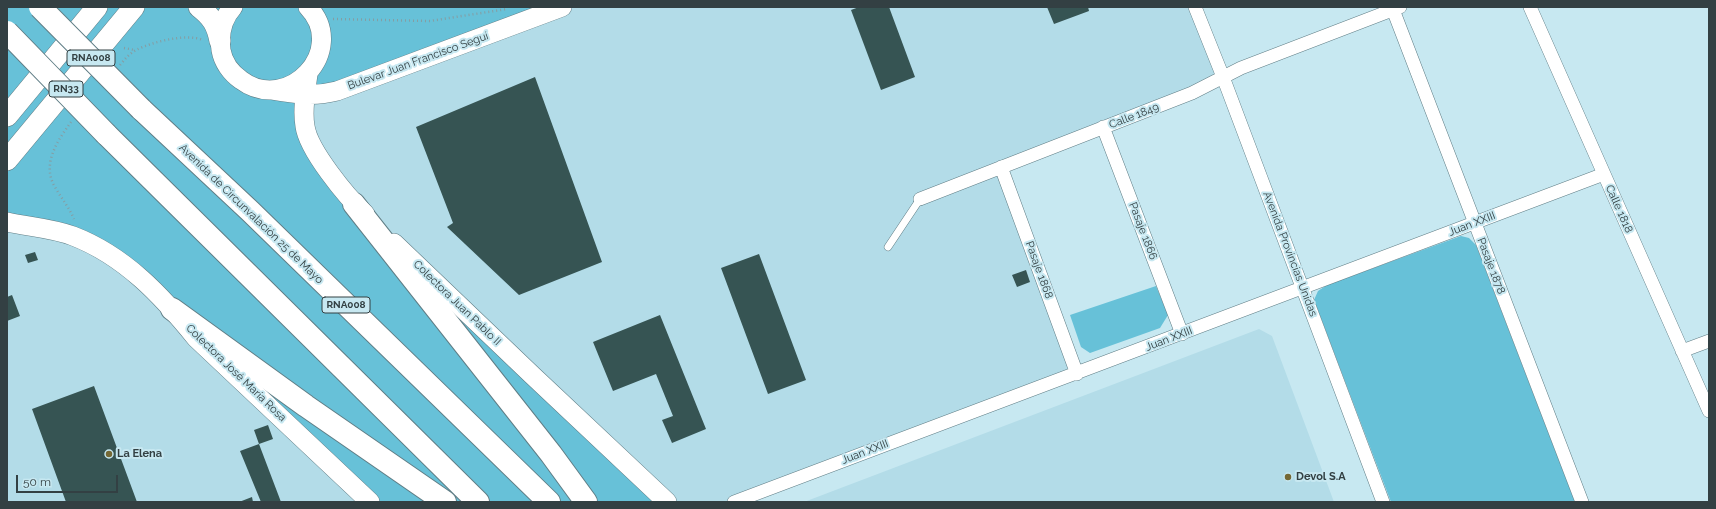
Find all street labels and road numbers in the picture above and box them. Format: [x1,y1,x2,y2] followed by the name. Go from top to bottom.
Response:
[346,29,490,93] street label: Bulevar Juan Francisco Seguí
[67,50,115,66] road number: RNA008
[49,81,83,97] road number: RN33
[1107,100,1161,132] street label: Calle 1849
[176,141,326,287] street label: Avenida de Circunvalación 25 de Mayo
[1603,183,1635,235] street label: Calle 1818
[1260,190,1320,318] street label: Avenida Provincias Unidas
[1126,200,1160,262] street label: Pasaje 1866
[1447,209,1497,239] street label: Juan XXIII
[1474,236,1508,296] street label: Pasaje 1878
[1023,239,1055,301] street label: Pasaje 1868
[410,258,504,348] street label: Colectora Juan Pablo II
[322,297,370,313] road number: RNA008
[183,322,289,424] street label: Colectora José María Rosa
[1144,324,1194,354] street label: Juan XXIII
[840,437,890,467] street label: Juan XXIII

